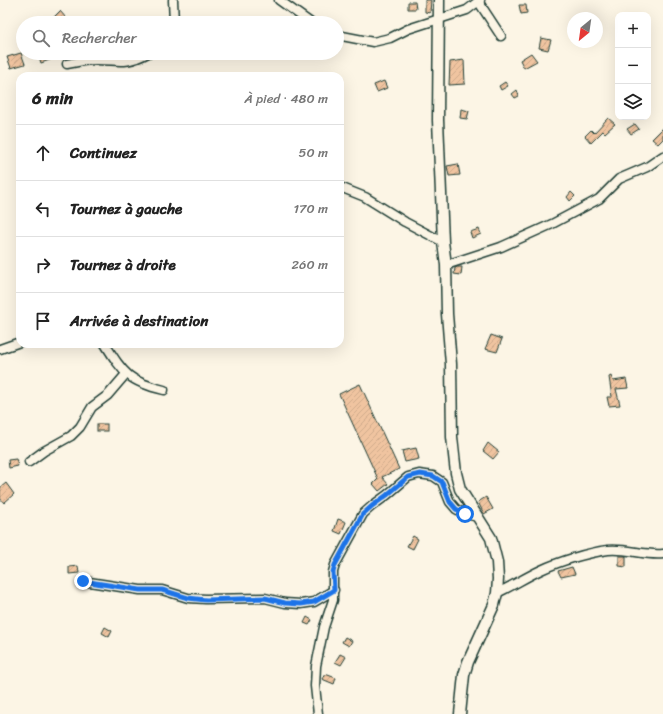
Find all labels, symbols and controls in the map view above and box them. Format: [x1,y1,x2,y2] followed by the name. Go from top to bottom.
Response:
[567,12,603,48] north arrow
[615,12,651,120] map controls
[615,12,651,48] button: +
[16,16,344,60] search box
[62,25,137,51] text: Rechercher
[30,27,52,49] icon: search
[615,48,651,84] button: −
[32,83,73,113] text: 6 min
[615,84,651,120] button: layers
[244,87,328,110] text: À pied · 480 m
[70,140,137,166] text: Continuez
[298,141,328,164] text: 50 m
[32,142,54,164] icon: ahead
[70,196,182,222] text: Tournez à gauche
[293,197,328,220] text: 170 m
[32,198,54,220] icon: left
[70,252,176,278] text: Tournez à droite
[292,253,328,276] text: 260 m
[32,254,54,276] icon: right
[70,308,208,334] text: Arrivée à destination
[32,310,54,332] icon: arrive
[456,505,474,523] route start
[74,572,92,590] route end

